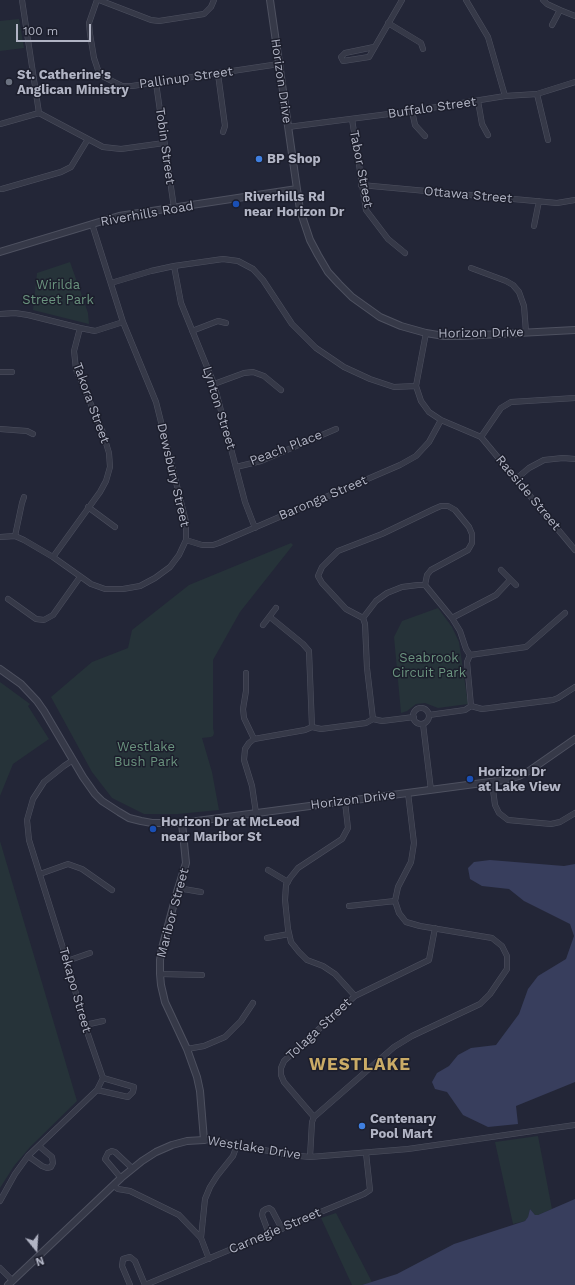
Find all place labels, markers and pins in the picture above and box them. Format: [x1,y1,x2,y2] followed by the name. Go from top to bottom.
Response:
[17,67,129,98] place label: St. Catherine's Anglican Ministry
[4,77,14,87] marker: St. Catherine's Anglican Ministry
[267,151,321,167] place label: BP Shop
[254,154,264,164] marker: BP Shop
[244,189,344,220] place label: Riverhills Rd near Horizon Dr
[231,199,241,209] marker: Riverhills Rd near Horizon Dr
[478,764,561,795] place label: Horizon Dr at Lake View
[465,774,475,784] marker: Horizon Dr at Lake View
[161,814,300,845] place label: Horizon Dr at McLeod near Maribor St
[148,824,158,834] marker: Horizon Dr at McLeod near Maribor St
[370,1111,436,1142] place label: Centenary Pool Mart
[357,1121,367,1131] marker: Centenary Pool Mart

